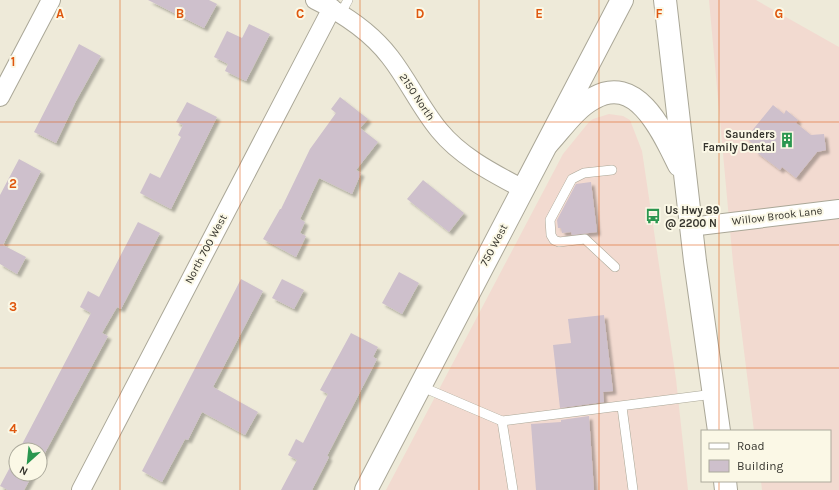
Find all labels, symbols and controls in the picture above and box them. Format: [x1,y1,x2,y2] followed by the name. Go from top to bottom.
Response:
[56,6,64,21] text: A
[176,6,184,21] text: B
[296,6,304,21] text: C
[416,6,425,21] text: D
[535,6,543,21] text: E
[655,6,663,21] text: F
[775,6,783,21] text: G
[11,54,15,69] text: 1
[397,71,437,123] street label: 2150 North
[703,128,775,154] place label: Saunders Family Dental
[778,131,796,149] building icon: Saunders Family Dental
[9,176,17,191] text: 2
[665,204,720,230] place label: Us Hwy 89 @ 2200 N
[731,204,823,228] street label: Willow Brook Lane
[644,207,662,225] bus stop icon: Us Hwy 89 @ 2200 N
[182,212,230,286] street label: North 700 West
[478,222,510,268] street label: 750 West
[9,299,17,314] text: 3
[9,421,17,436] text: 4
[701,430,831,482] legend
[737,439,765,453] text: Road
[8,442,48,482] north arrow
[737,459,784,473] text: Building
[17,463,30,478] text: N

